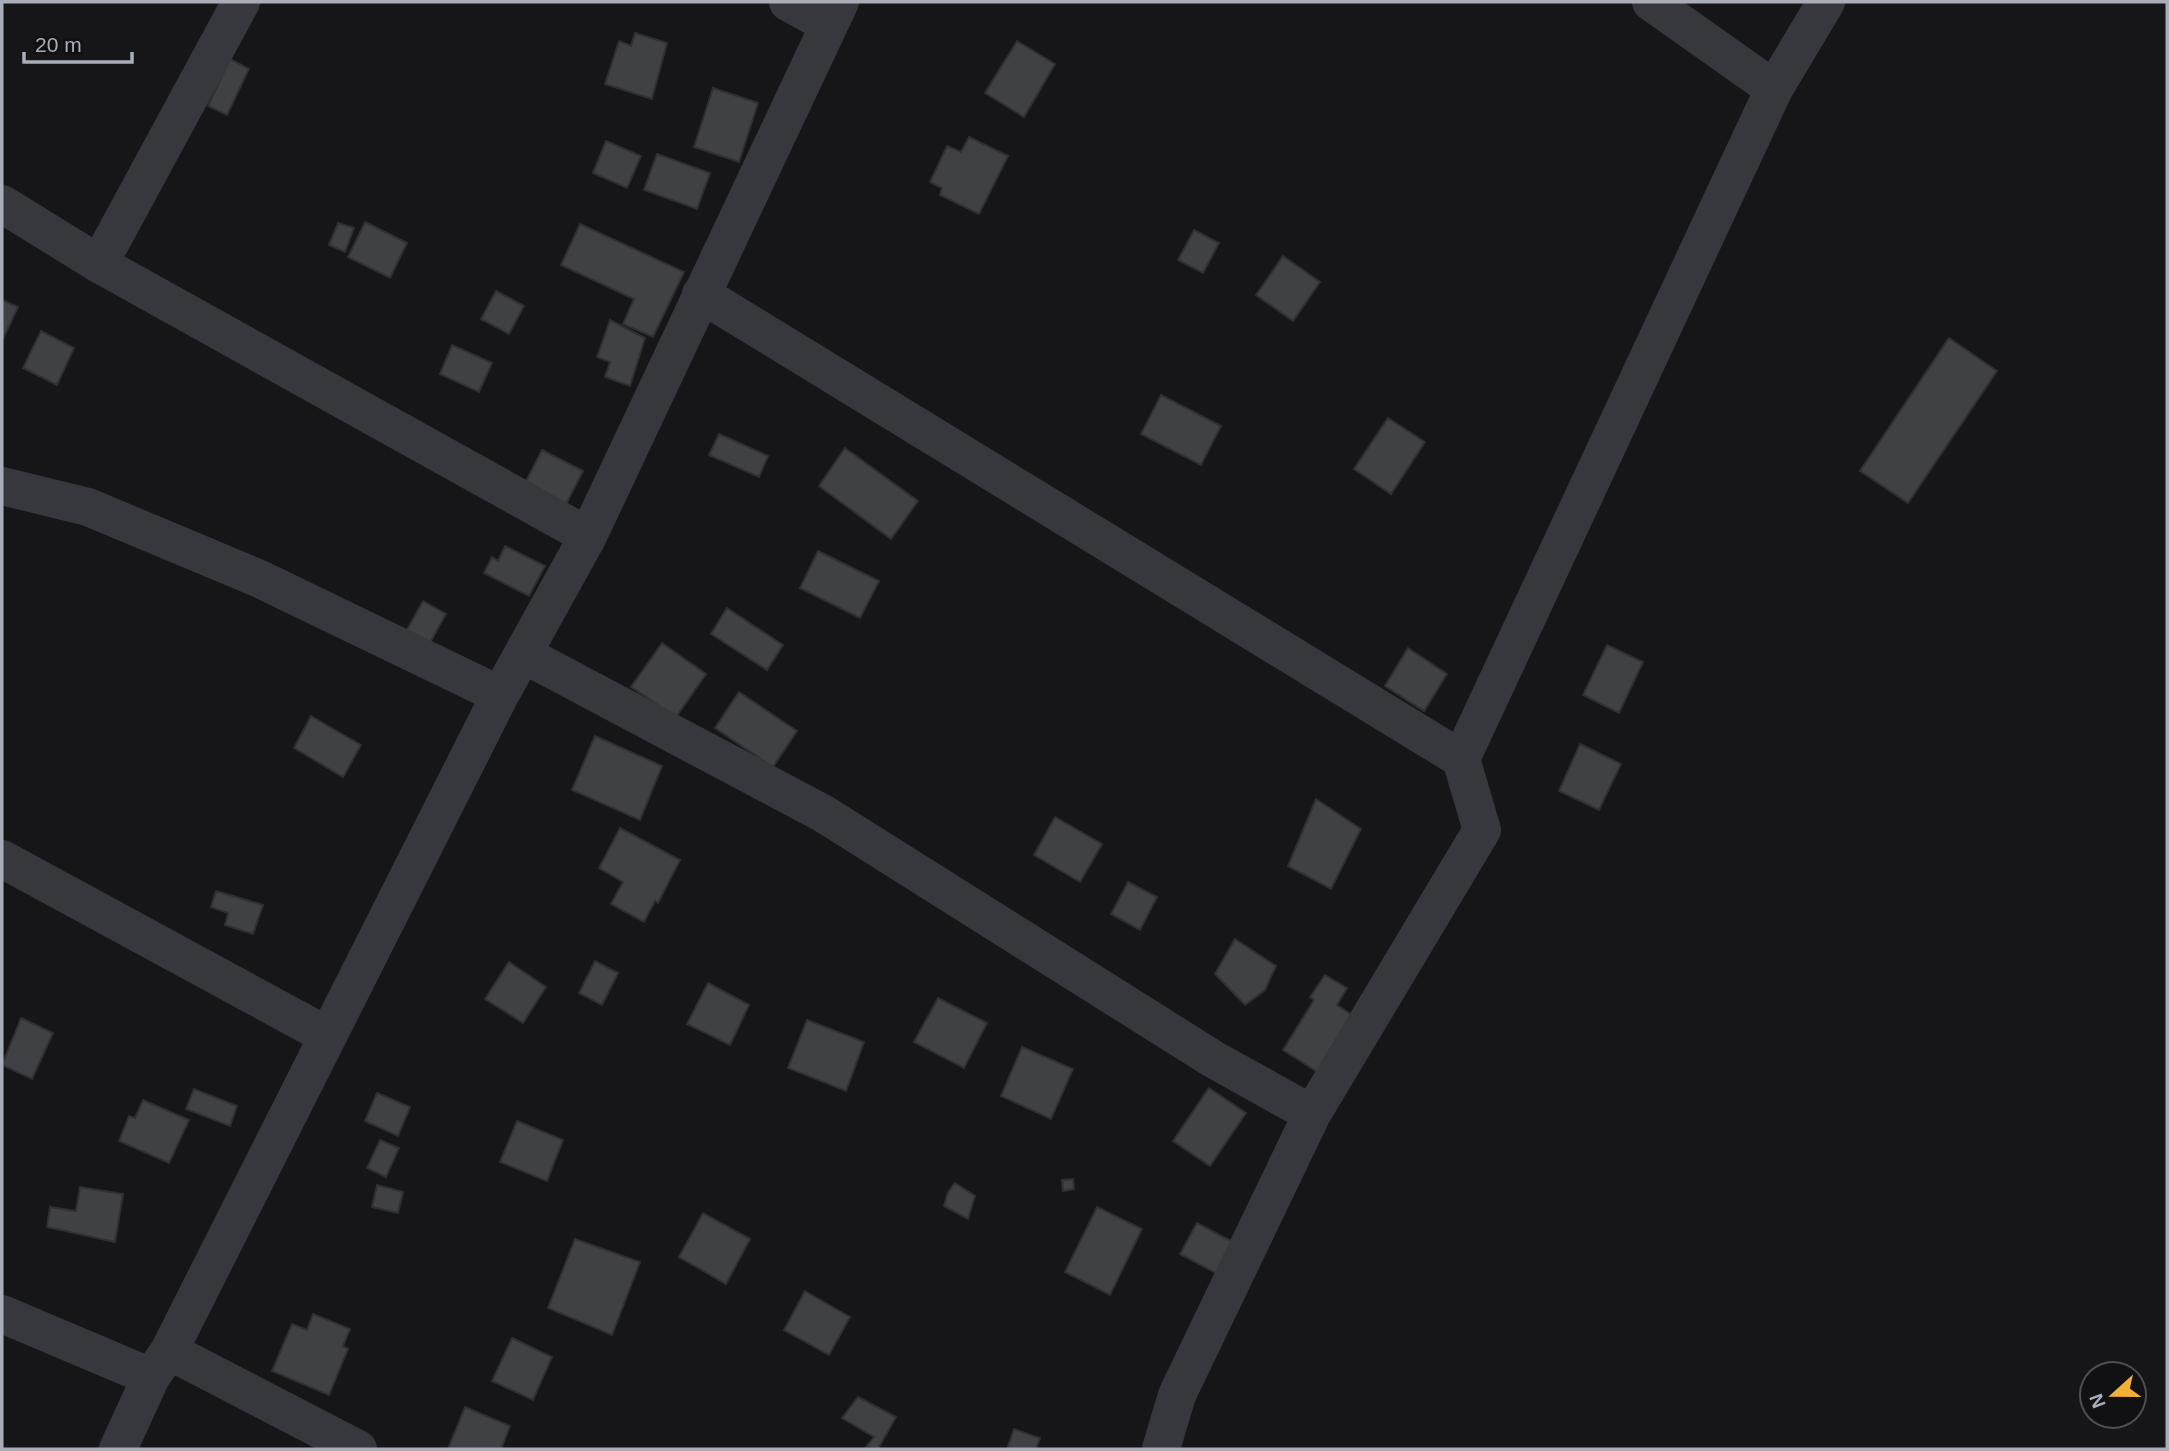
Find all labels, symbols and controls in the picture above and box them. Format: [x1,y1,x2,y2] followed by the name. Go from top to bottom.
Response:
[24,21,133,65] scale bar
[35,33,82,56] text: 20 m
[2078,1360,2148,1430] north arrow
[2085,1391,2110,1411] text: N

